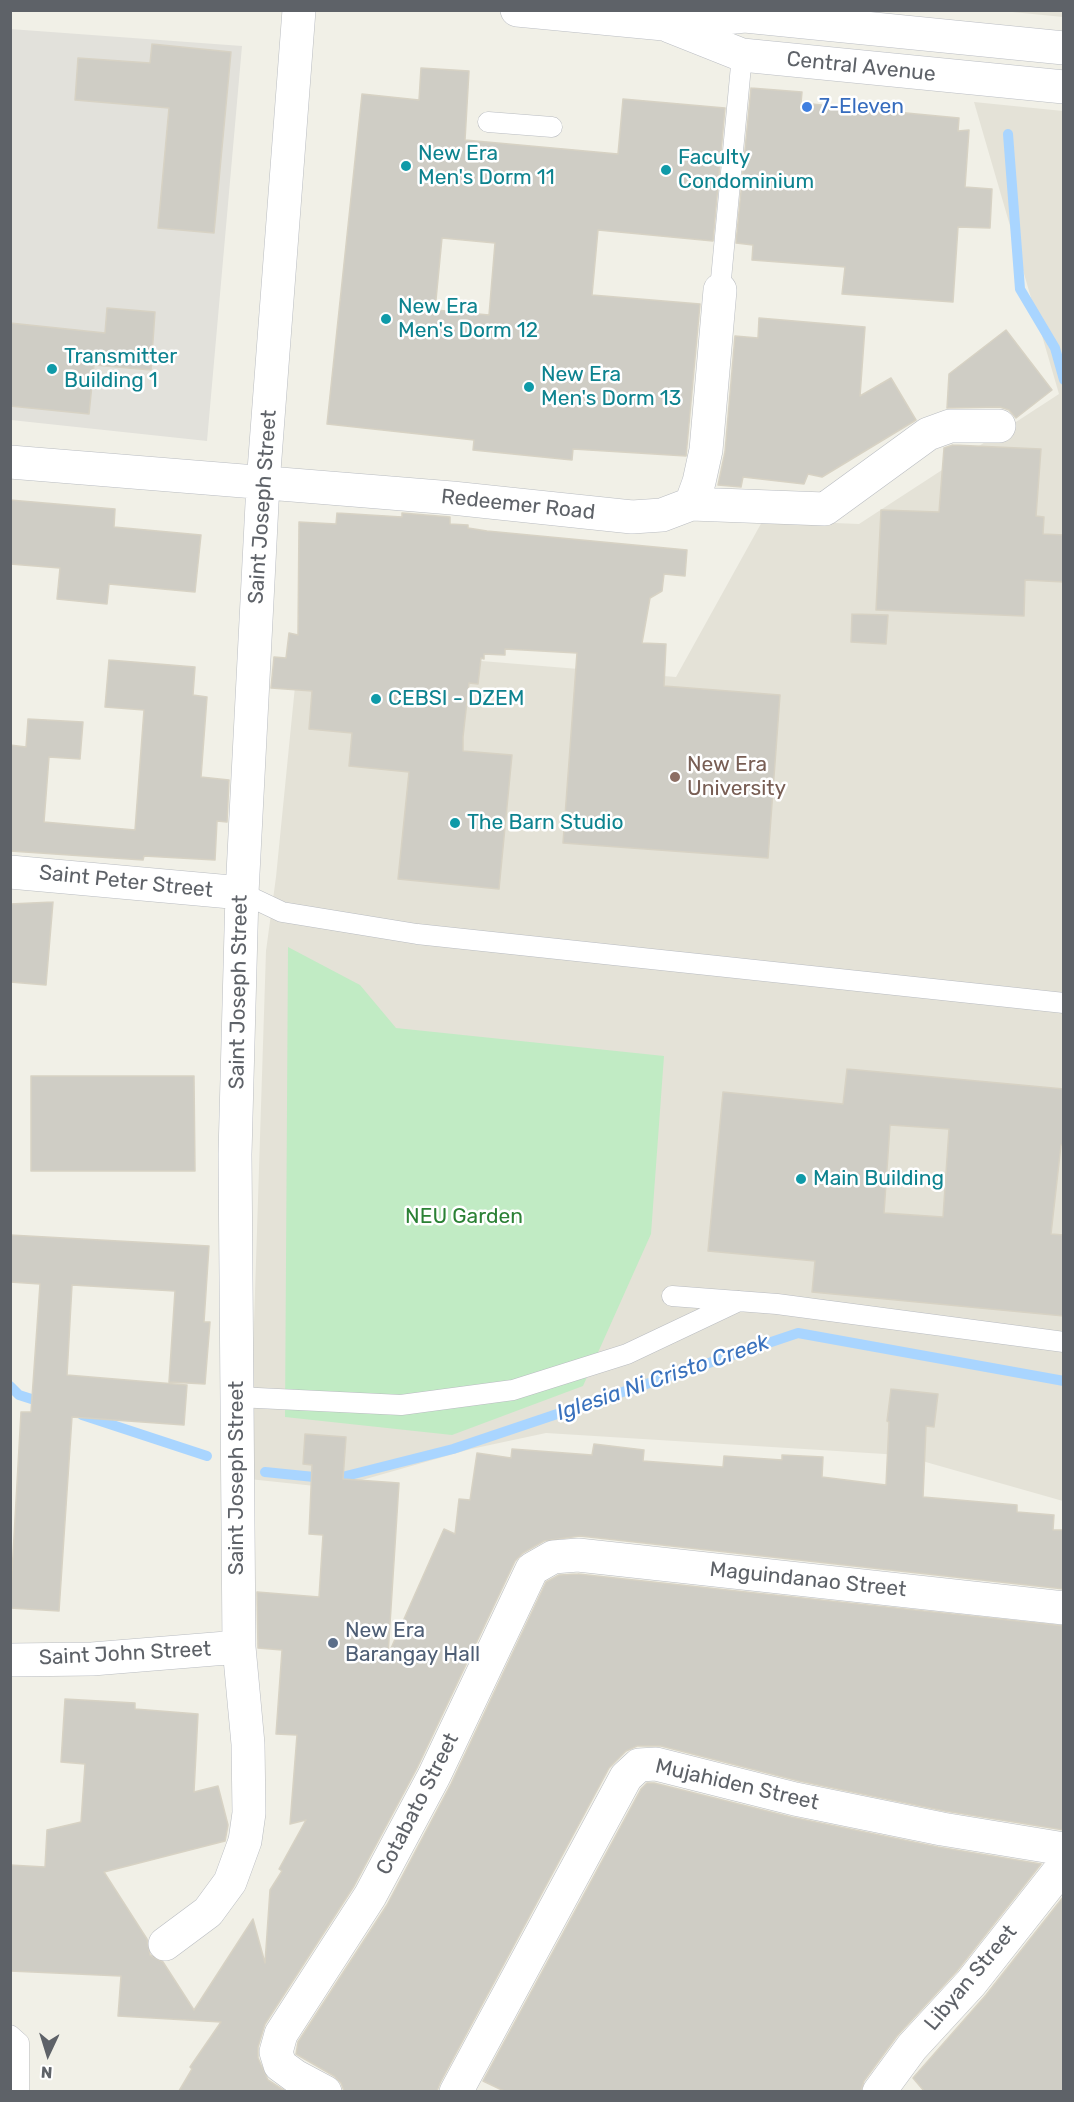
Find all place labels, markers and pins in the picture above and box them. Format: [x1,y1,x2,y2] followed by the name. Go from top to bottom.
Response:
[819,94,904,120] place label: 7-Eleven
[800,100,814,114] marker: 7-Eleven
[418,141,555,191] place label: New Era Men's Dorm 11
[678,145,814,195] place label: Faculty Condominium
[399,159,413,173] marker: New Era Men's Dorm 11
[659,163,673,177] marker: Faculty Condominium
[398,294,538,344] place label: New Era Men's Dorm 12
[379,312,393,326] marker: New Era Men's Dorm 12
[64,344,177,394] place label: Transmitter Building 1
[45,362,59,376] marker: Transmitter Building 1
[541,362,681,412] place label: New Era Men's Dorm 13
[522,380,536,394] marker: New Era Men's Dorm 13
[388,686,524,712] place label: CEBSI - DZEM
[369,692,383,706] marker: CEBSI - DZEM
[687,752,786,802] place label: New Era University
[668,770,682,784] marker: New Era University
[467,810,623,836] place label: The Barn Studio
[448,816,462,830] marker: The Barn Studio
[813,1166,944,1192] place label: Main Building
[794,1172,808,1186] marker: Main Building
[345,1618,480,1668] place label: New Era Barangay Hall
[326,1636,340,1650] marker: New Era Barangay Hall

